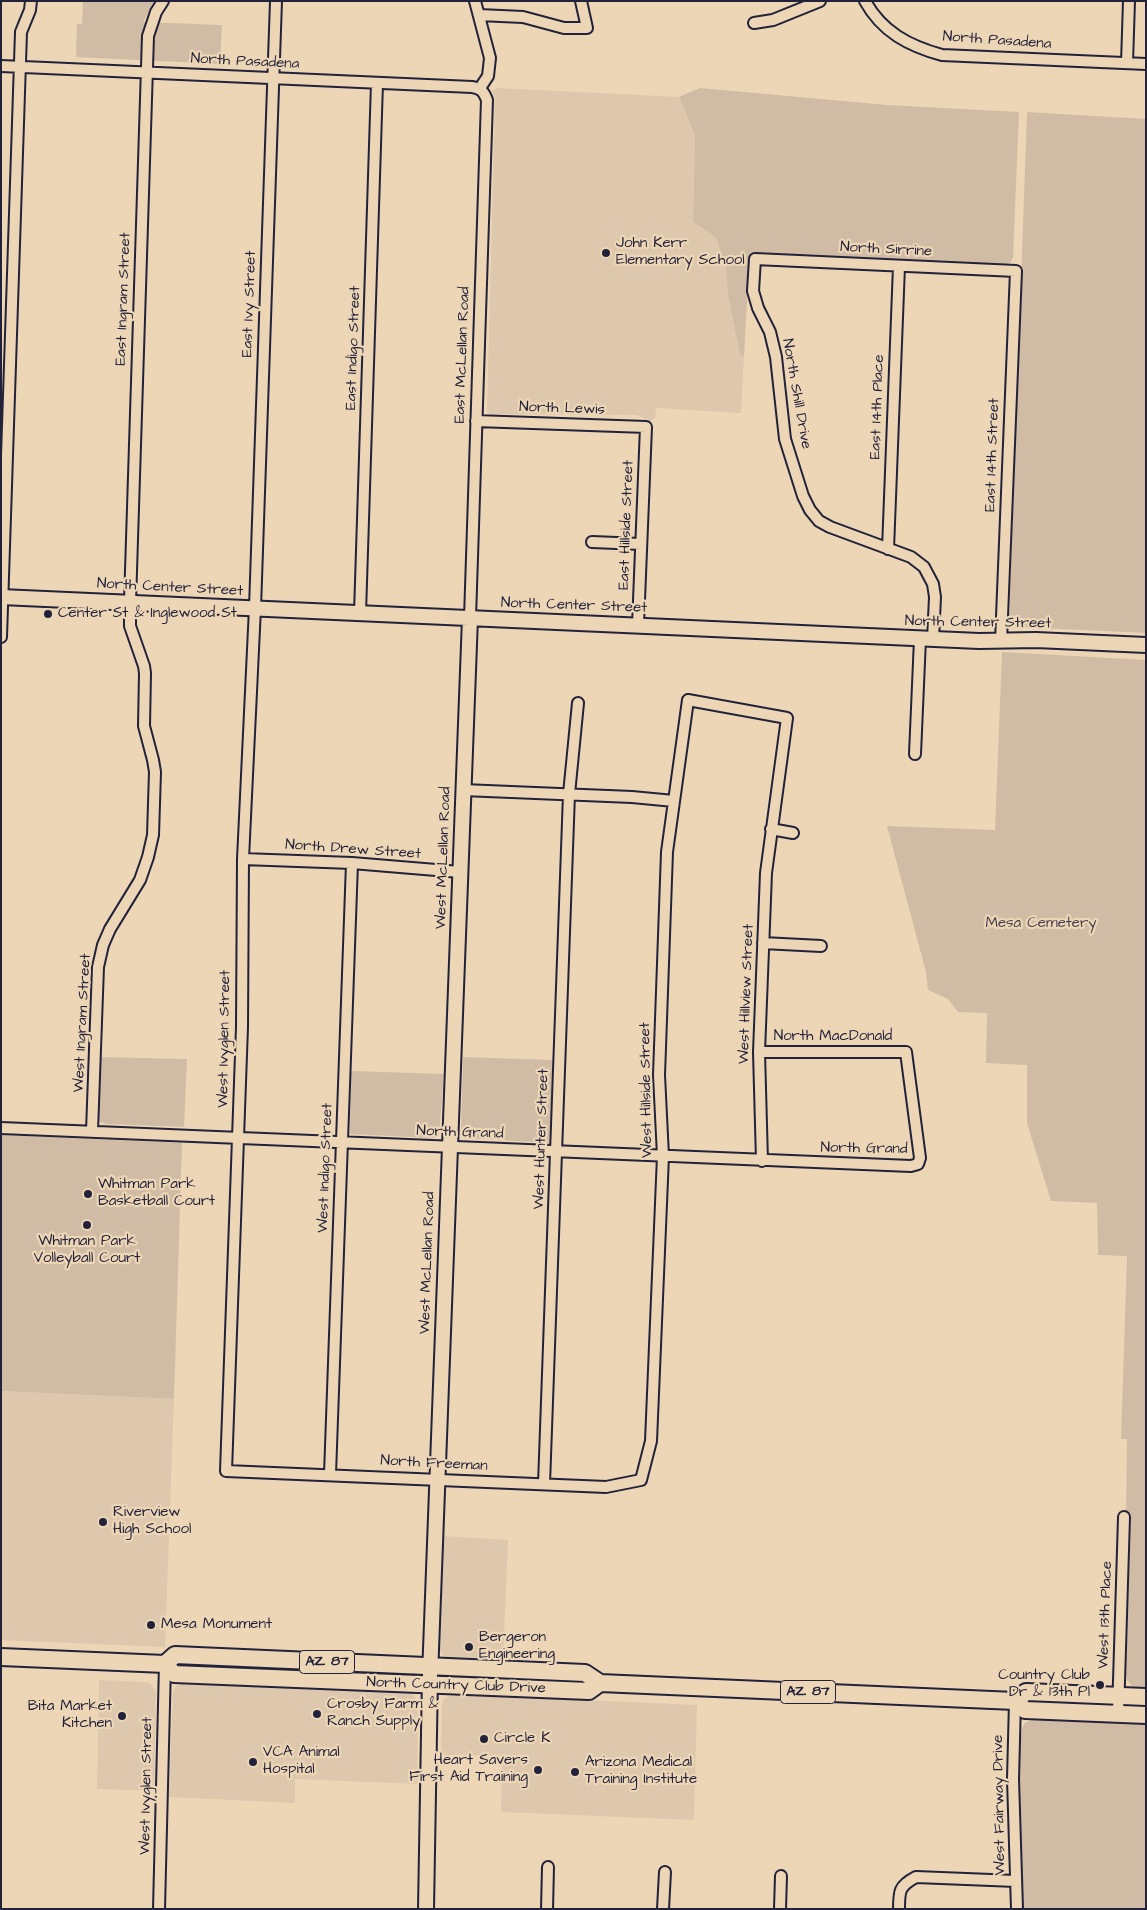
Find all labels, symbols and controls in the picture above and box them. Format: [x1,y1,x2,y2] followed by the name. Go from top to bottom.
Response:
[942,28,1052,54] street label: North Pasadena
[190,50,300,74] street label: North Pasadena
[113,232,135,366] street label: East Ingram Street
[616,235,745,270] place label: John Kerr Elementary School
[840,239,932,261] street label: North Sirrine
[600,247,612,259] marker: John Kerr Elementary School
[239,250,261,358] street label: East Ivy Street
[343,286,365,410] street label: East Indigo Street
[452,286,474,424] street label: East McLellan Road
[777,337,815,451] street label: North Shill Drive
[867,354,889,460] street label: East 14th Place
[982,398,1004,512] street label: East 14th Street
[519,399,605,419] street label: North Lewis
[616,460,638,590] street label: East Hillside Street
[96,575,244,601] street label: North Center Street
[500,594,648,618] street label: North Center Street
[58,605,237,623] place label: Center St & Inglewood St
[42,608,54,620] marker: Center St & Inglewood St
[905,613,1051,633] street label: North Center Street
[433,786,455,930] street label: West McLellan Road
[284,836,422,864] street label: North Drew Street
[986,915,1096,933] park label: Mesa Cemetery
[736,923,758,1065] street label: West Hillview Street
[70,953,96,1093] street label: West Ingram Street
[215,970,235,1108] street label: West Ivyglen Street
[637,1022,657,1158] street label: West Hillside Street
[774,1028,892,1046] street label: North MacDonald
[531,1068,553,1210] street label: West Hunter Street
[315,1103,337,1233] street label: West Indigo Street
[416,1122,504,1144] street label: North Grand
[820,1139,908,1159] street label: North Grand
[98,1176,215,1211] place label: Whitman Park Basketball Court
[82,1188,94,1200] marker: Whitman Park Basketball Court
[417,1191,439,1335] street label: West McLellan Road
[81,1219,93,1231] marker: Whitman Park Volleyball Court
[34,1233,140,1268] place label: Whitman Park Volleyball Court
[380,1452,488,1476] street label: North Freeman
[113,1504,191,1539] place label: Riverview High School
[97,1516,109,1528] marker: Riverview High School
[1095,1561,1117,1669] street label: West 13th Place
[161,1616,272,1634] place label: Mesa Monument
[145,1619,157,1631] marker: Mesa Monument
[479,1629,555,1664] place label: Bergeron Engineering
[463,1641,475,1653] marker: Bergeron Engineering
[300,1650,354,1674] road number: AZ 87
[998,1667,1090,1702] place label: Country Club Dr & 13th Pl
[366,1674,546,1698] street label: North Country Club Drive
[1094,1679,1106,1691] marker: Country Club Dr & 13th Pl
[780,1680,836,1704] road number: AZ 87
[327,1696,439,1731] place label: Crosby Farm & Ranch Supply
[28,1698,112,1733] place label: Bita Market Kitchen
[311,1708,323,1720] marker: Crosby Farm & Ranch Supply
[116,1710,128,1722] marker: Bita Market Kitchen
[137,1717,157,1855] street label: West Ivyglen Street
[494,1730,550,1748] place label: Circle K
[478,1733,490,1745] marker: Circle K
[990,1735,1010,1875] street label: West Fairway Drive
[263,1744,340,1779] place label: VCA Animal Hospital
[409,1752,528,1787] place label: Heart Savers First Aid Training
[585,1754,697,1789] place label: Arizona Medical Training Institute
[247,1756,259,1768] marker: VCA Animal Hospital
[532,1764,544,1776] marker: Heart Savers First Aid Training
[569,1766,581,1778] marker: Arizona Medical Training Institute

